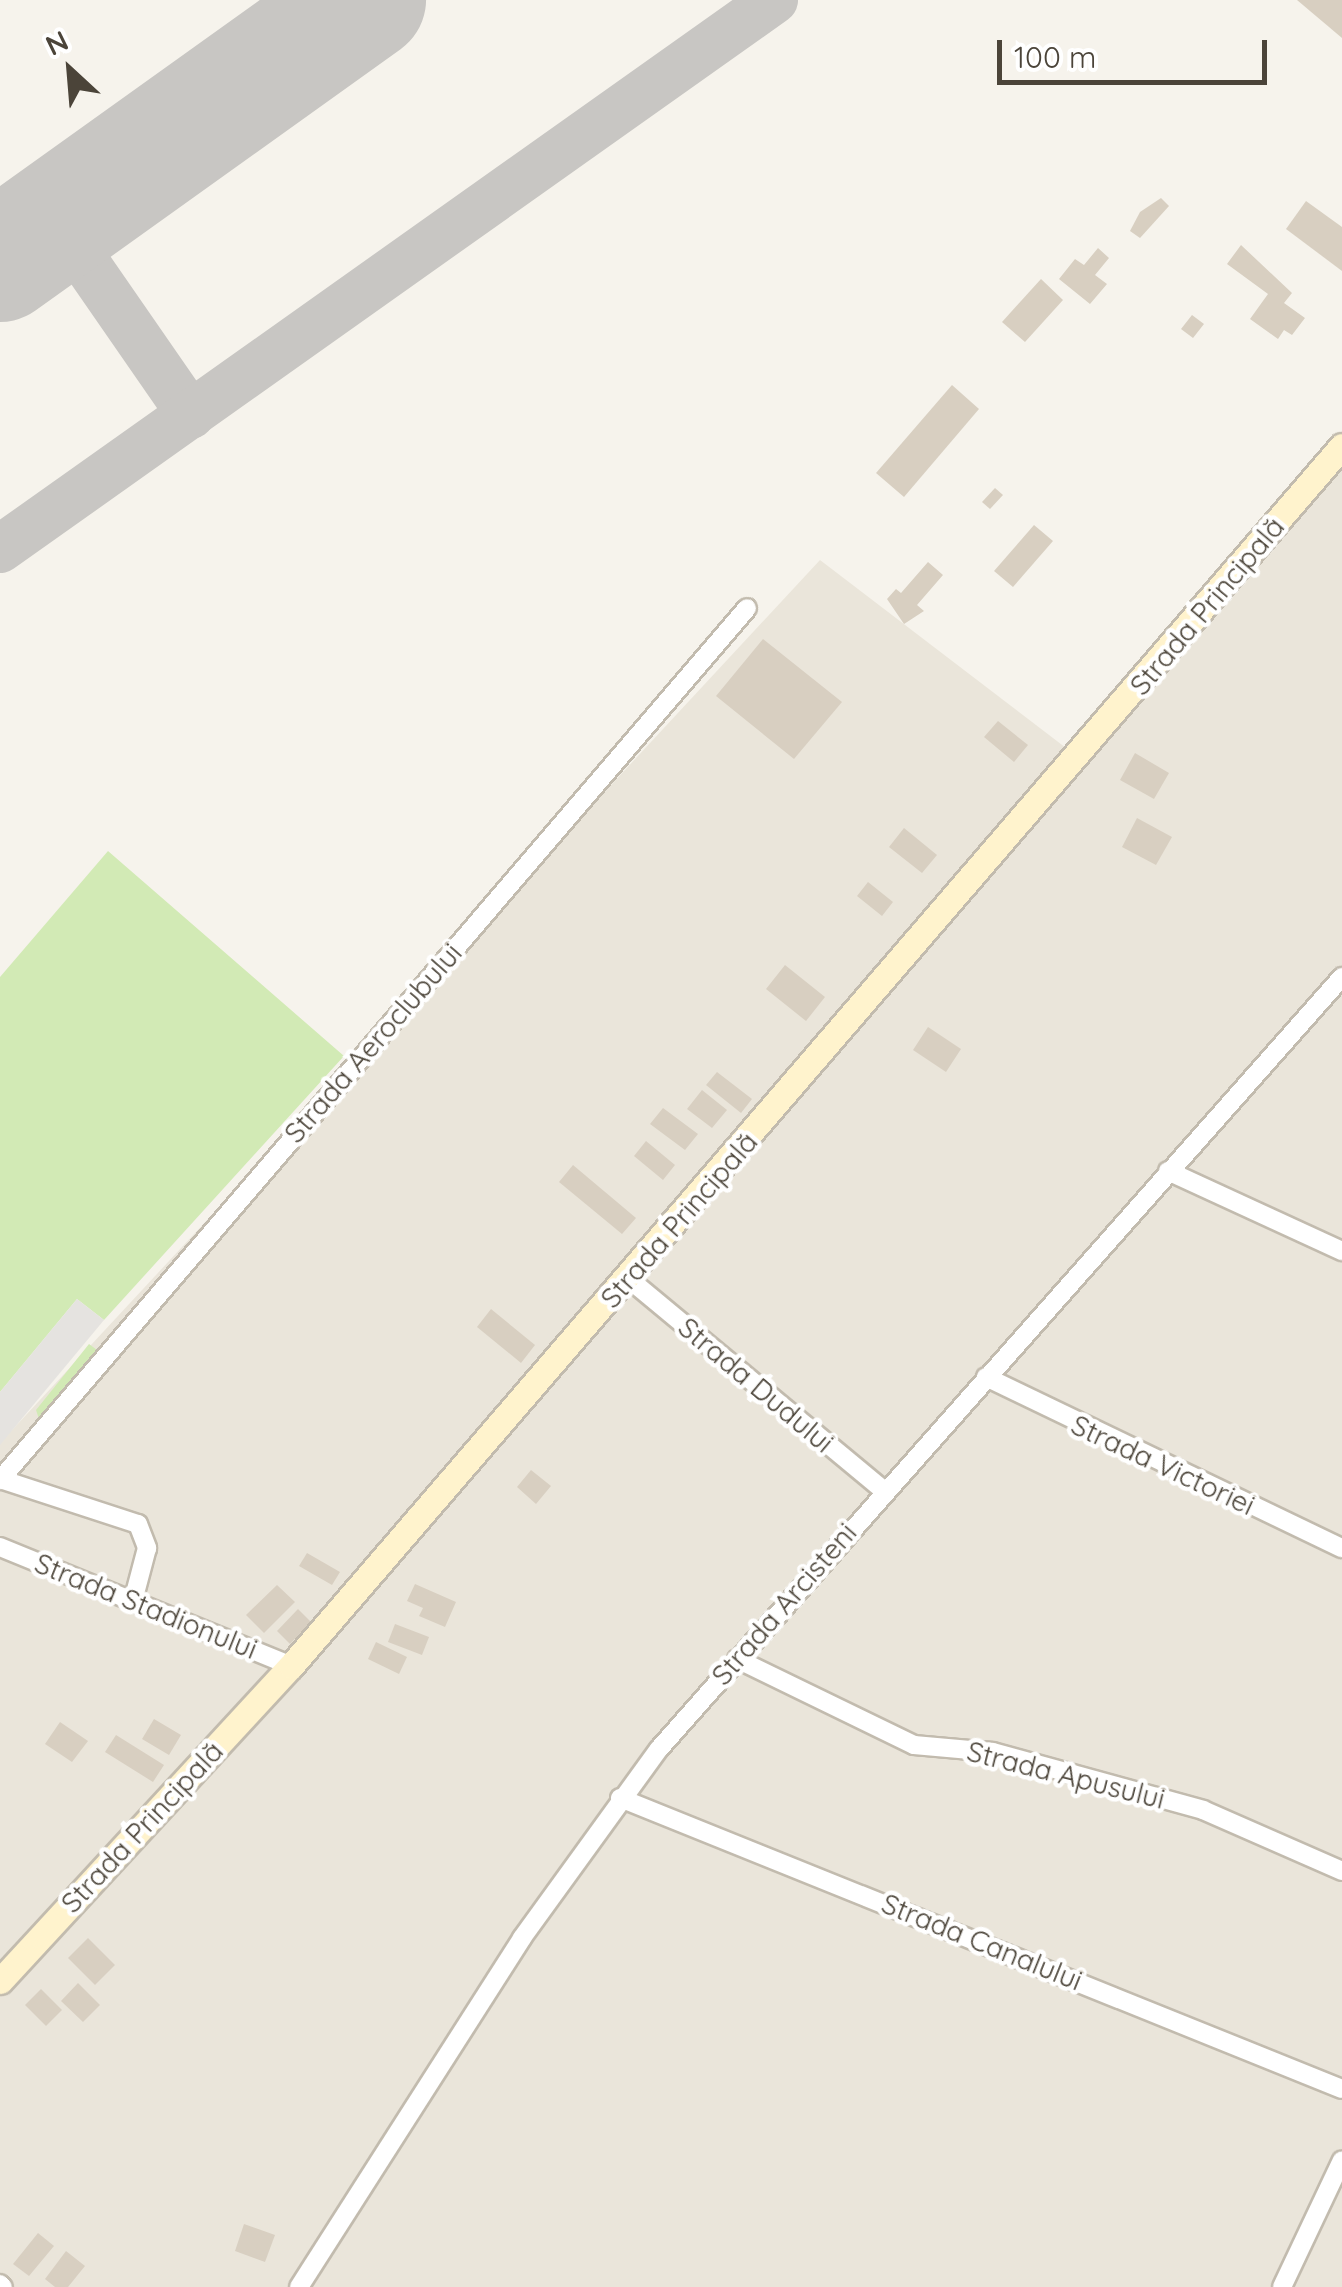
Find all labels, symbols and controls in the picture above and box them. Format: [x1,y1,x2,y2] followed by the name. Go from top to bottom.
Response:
[20,20,120,120] north arrow
[1002,20,1272,82] scale bar
[40,22,74,63] text: N
[1014,38,1096,76] text: 100 m
[1123,510,1291,702] street label: Strada Principală
[277,936,469,1150] street label: Strada Aeroclubului
[594,1125,764,1315] street label: Strada Principală
[672,1310,840,1460] street label: Strada Dudului
[1066,1408,1260,1522] street label: Strada Victoriei
[705,1516,863,1692] street label: Strada Arcisteni
[30,1546,262,1666] street label: Strada Stadionului
[54,1734,230,1920] street label: Strada Principală
[964,1734,1168,1816] street label: Strada Apusului
[877,1887,1087,1997] street label: Strada Canalului

